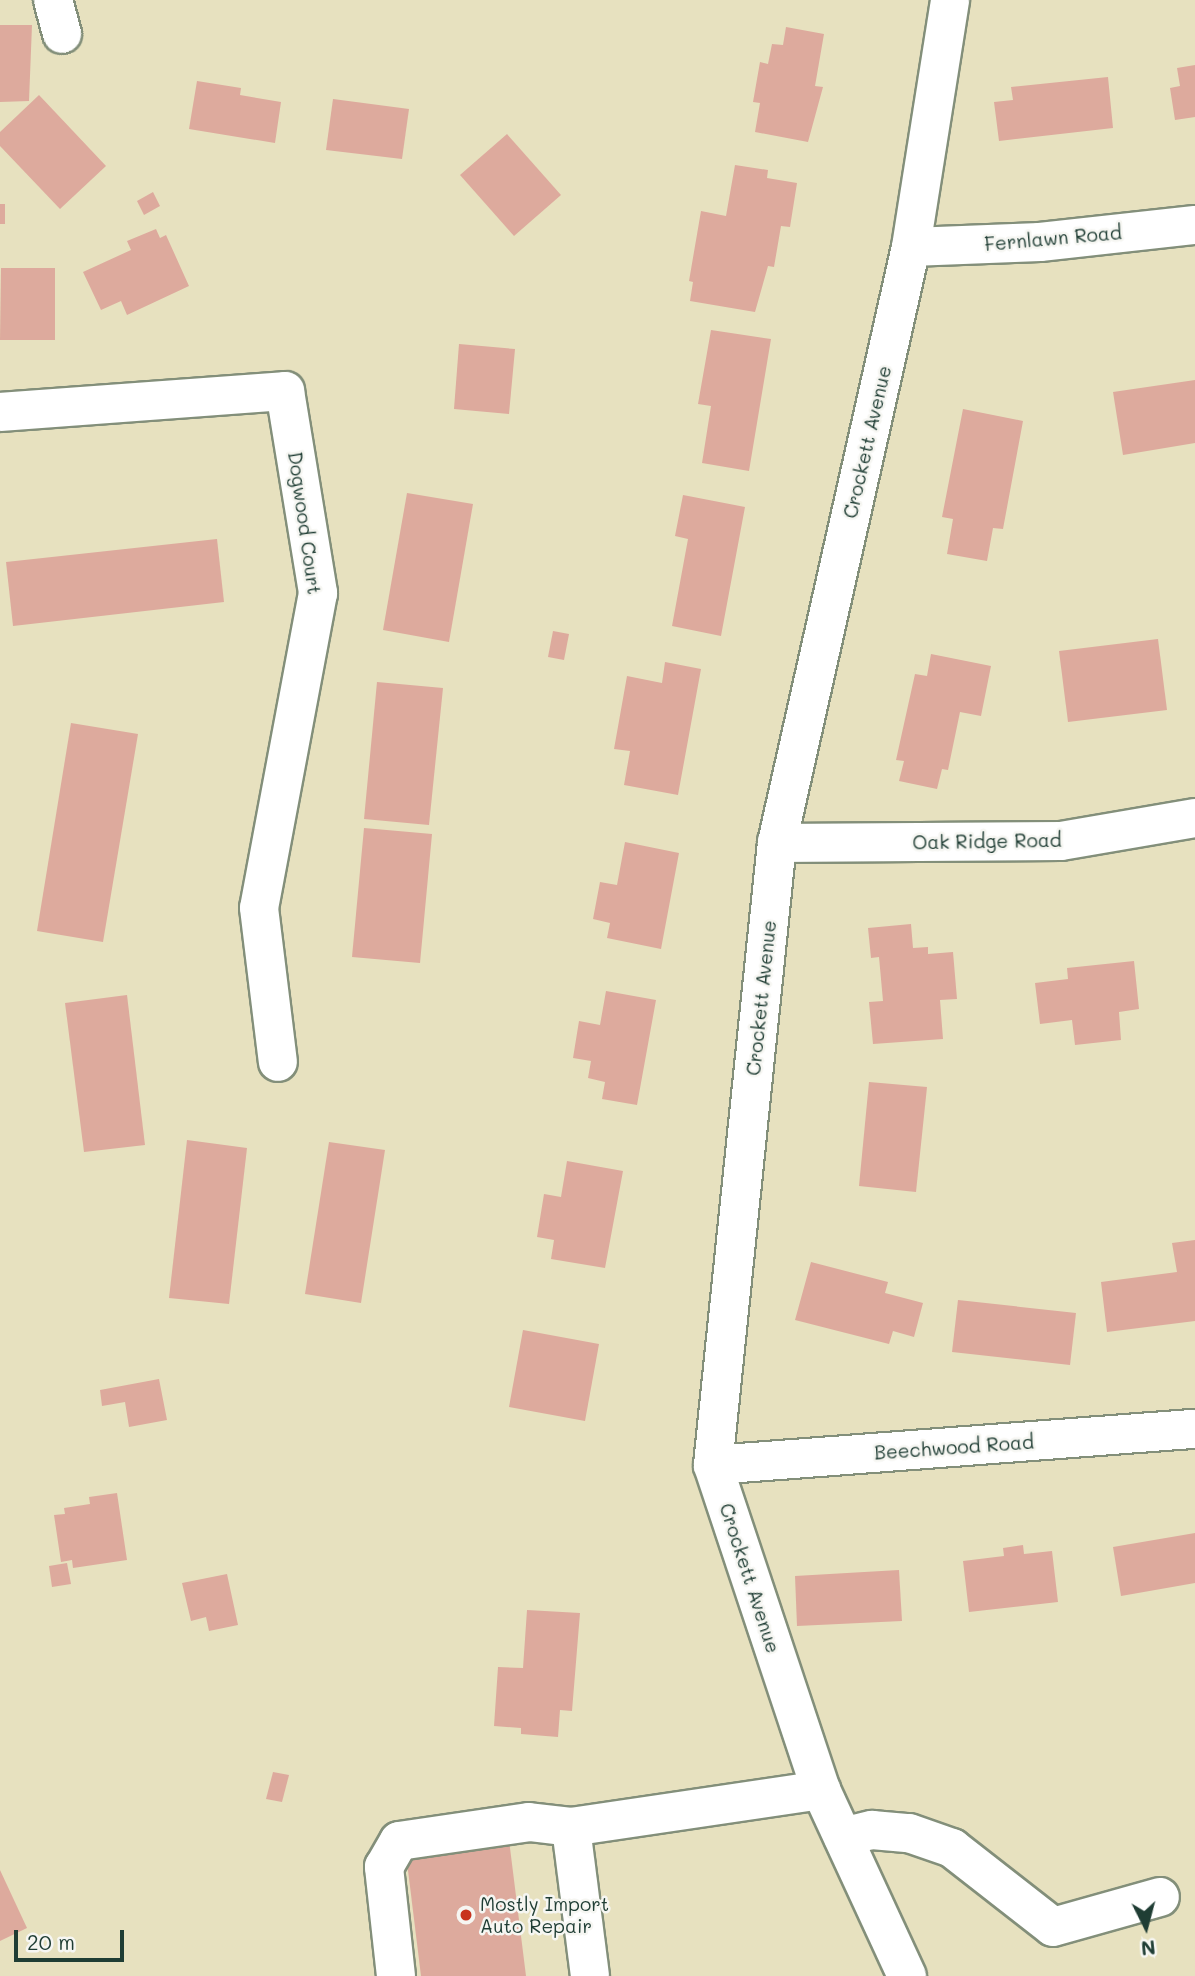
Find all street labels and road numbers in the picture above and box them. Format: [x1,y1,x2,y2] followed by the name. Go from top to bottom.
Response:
[983,221,1123,255] street label: Fernlawn Road
[838,363,896,521] street label: Crockett Avenue
[284,450,326,596] street label: Dogwood Court
[912,828,1062,854] street label: Oak Ridge Road
[742,919,780,1077] street label: Crockett Avenue
[873,1430,1035,1464] street label: Beechwood Road
[715,1500,785,1656] street label: Crockett Avenue

